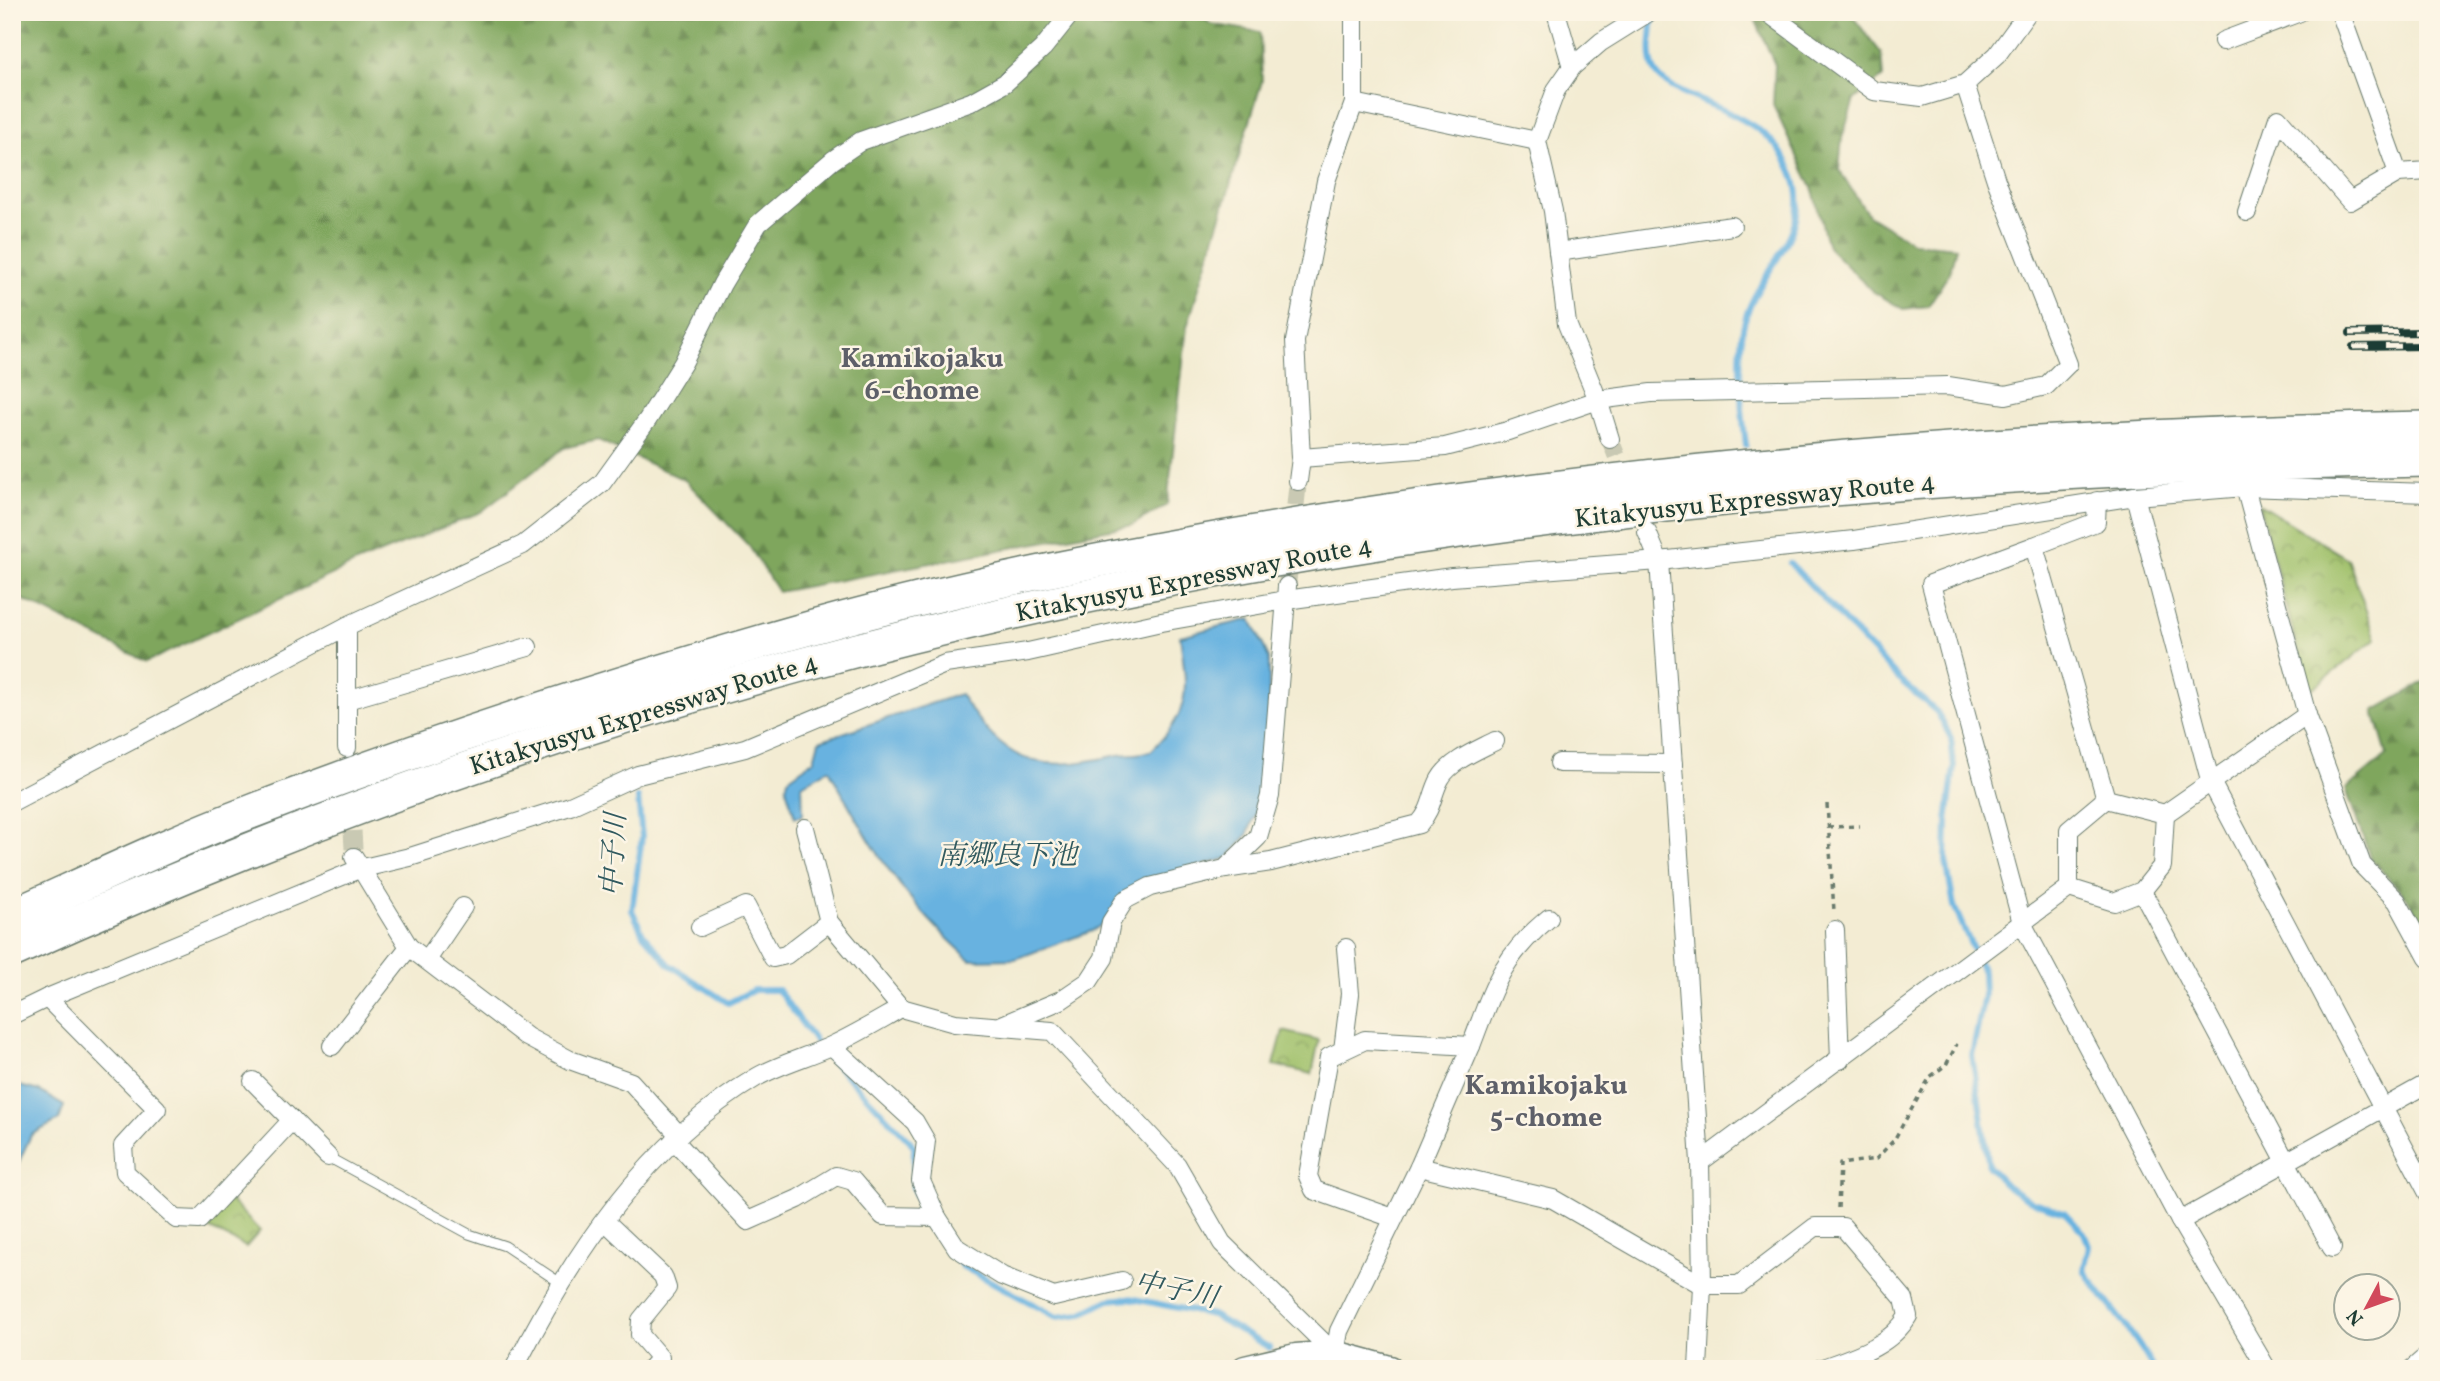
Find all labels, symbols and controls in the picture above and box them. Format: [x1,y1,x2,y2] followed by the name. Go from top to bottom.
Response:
[840,340,1004,411] district label: Kamikojaku 6-chome
[1573,464,1937,538] street label: Kitakyusyu Expressway Route 4
[1013,528,1375,632] street label: Kitakyusyu Expressway Route 4
[465,645,823,785] street label: Kitakyusyu Expressway Route 4
[593,809,637,898] water label: 中子川
[937,837,1080,876] water label: 南郷良下池
[1464,1067,1628,1138] district label: Kamikojaku 5-chome
[1131,1263,1224,1319] water label: 中子川
[2332,1272,2402,1342] north arrow
[2341,1303,2370,1331] text: N

